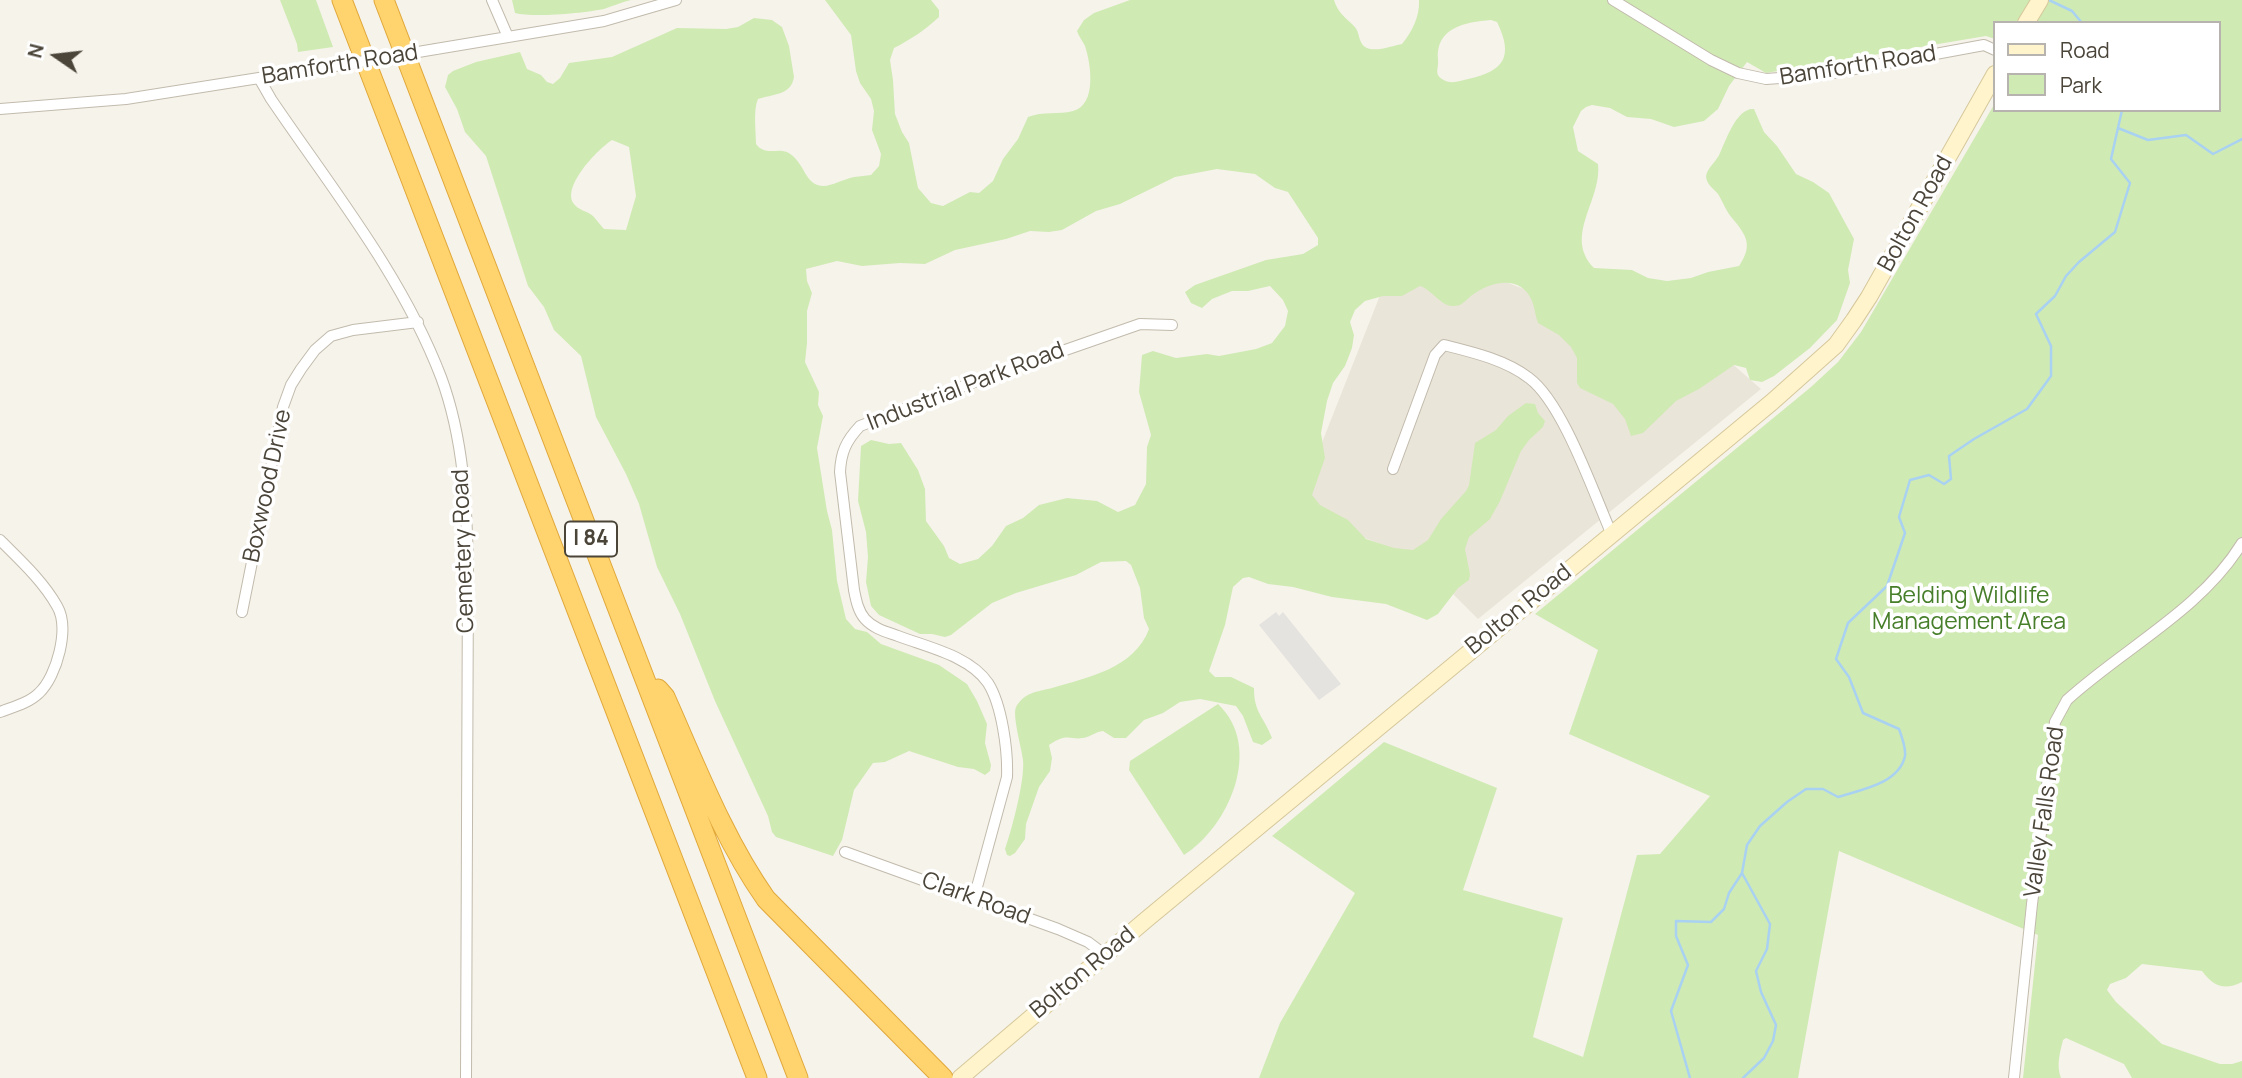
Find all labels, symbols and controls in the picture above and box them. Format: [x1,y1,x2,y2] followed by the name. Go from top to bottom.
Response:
[21,21,91,91] north arrow
[1994,21,2221,112] legend
[2060,36,2110,64] text: Road
[260,39,420,91] street label: Bamforth Road
[1778,40,1938,92] street label: Bamforth Road
[21,41,50,61] text: N
[2060,71,2102,99] text: Park
[1873,151,1959,277] street label: Bolton Road
[864,337,1068,437] street label: Industrial Park Road
[238,407,298,565] street label: Boxwood Drive
[447,469,481,633] street label: Cemetery Road
[565,522,617,556] road number: I 84
[1460,559,1578,661] street label: Bolton Road
[1872,583,2066,637] park label: Belding Wildlife Management Area
[2019,725,2071,899] street label: Valley Falls Road
[918,867,1034,931] street label: Clark Road
[1025,921,1141,1025] street label: Bolton Road

